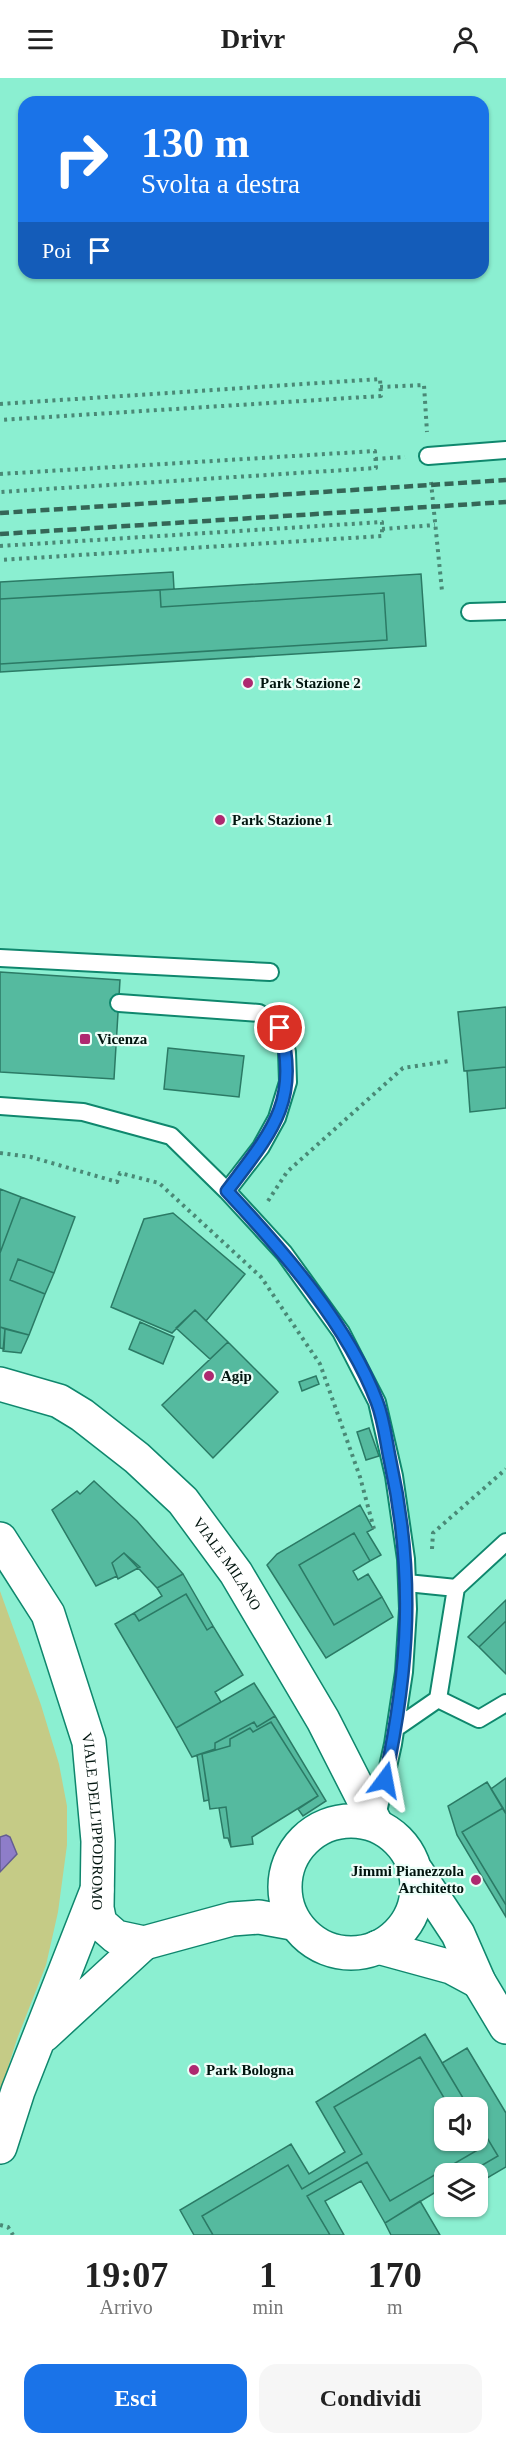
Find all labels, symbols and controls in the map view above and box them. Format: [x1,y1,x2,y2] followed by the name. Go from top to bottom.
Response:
[24,23,57,56] icon: menu
[449,23,482,56] icon: person
[221,24,285,54] text: Drivr
[42,120,120,198] icon: right
[141,120,250,166] text: 130 m
[141,169,300,199] text: Svolta a destra
[83,234,116,267] icon: arrive
[42,238,71,263] text: Poi
[260,675,361,691] place label: Park Stazione 2
[241,676,255,690] marker: Park Stazione 2
[232,812,333,828] place label: Park Stazione 1
[213,813,227,827] marker: Park Stazione 1
[254,1002,305,1053] pin
[263,1011,296,1044] icon: arrive
[97,1031,148,1047] place label: Vicenza
[78,1032,92,1046] marker: Vicenza
[221,1368,252,1384] place label: Agip
[202,1369,216,1383] marker: Agip
[190,1514,264,1613] street label: VIALE MILANO
[78,1730,106,1911] street label: VIALE DELL'IPPODROMO
[353,1748,417,1812] position arrow
[351,1863,464,1896] place label: Jimmi Pianezzola Architetto
[469,1873,483,1887] marker: Jimmi Pianezzola Architetto
[206,2062,294,2078] place label: Park Bologna
[187,2063,201,2077] marker: Park Bologna
[434,2097,488,2217] map controls
[434,2097,488,2151] button: sound
[434,2163,488,2217] button: layers
[84,2255,168,2295] text: 19:07
[259,2255,277,2295] text: 1
[368,2255,422,2295] text: 170
[100,2296,153,2318] text: Arrivo
[252,2296,284,2318] text: min
[387,2296,403,2318] text: m
[24,2364,247,2433] button: Esci
[259,2364,482,2433] button: Condividi

